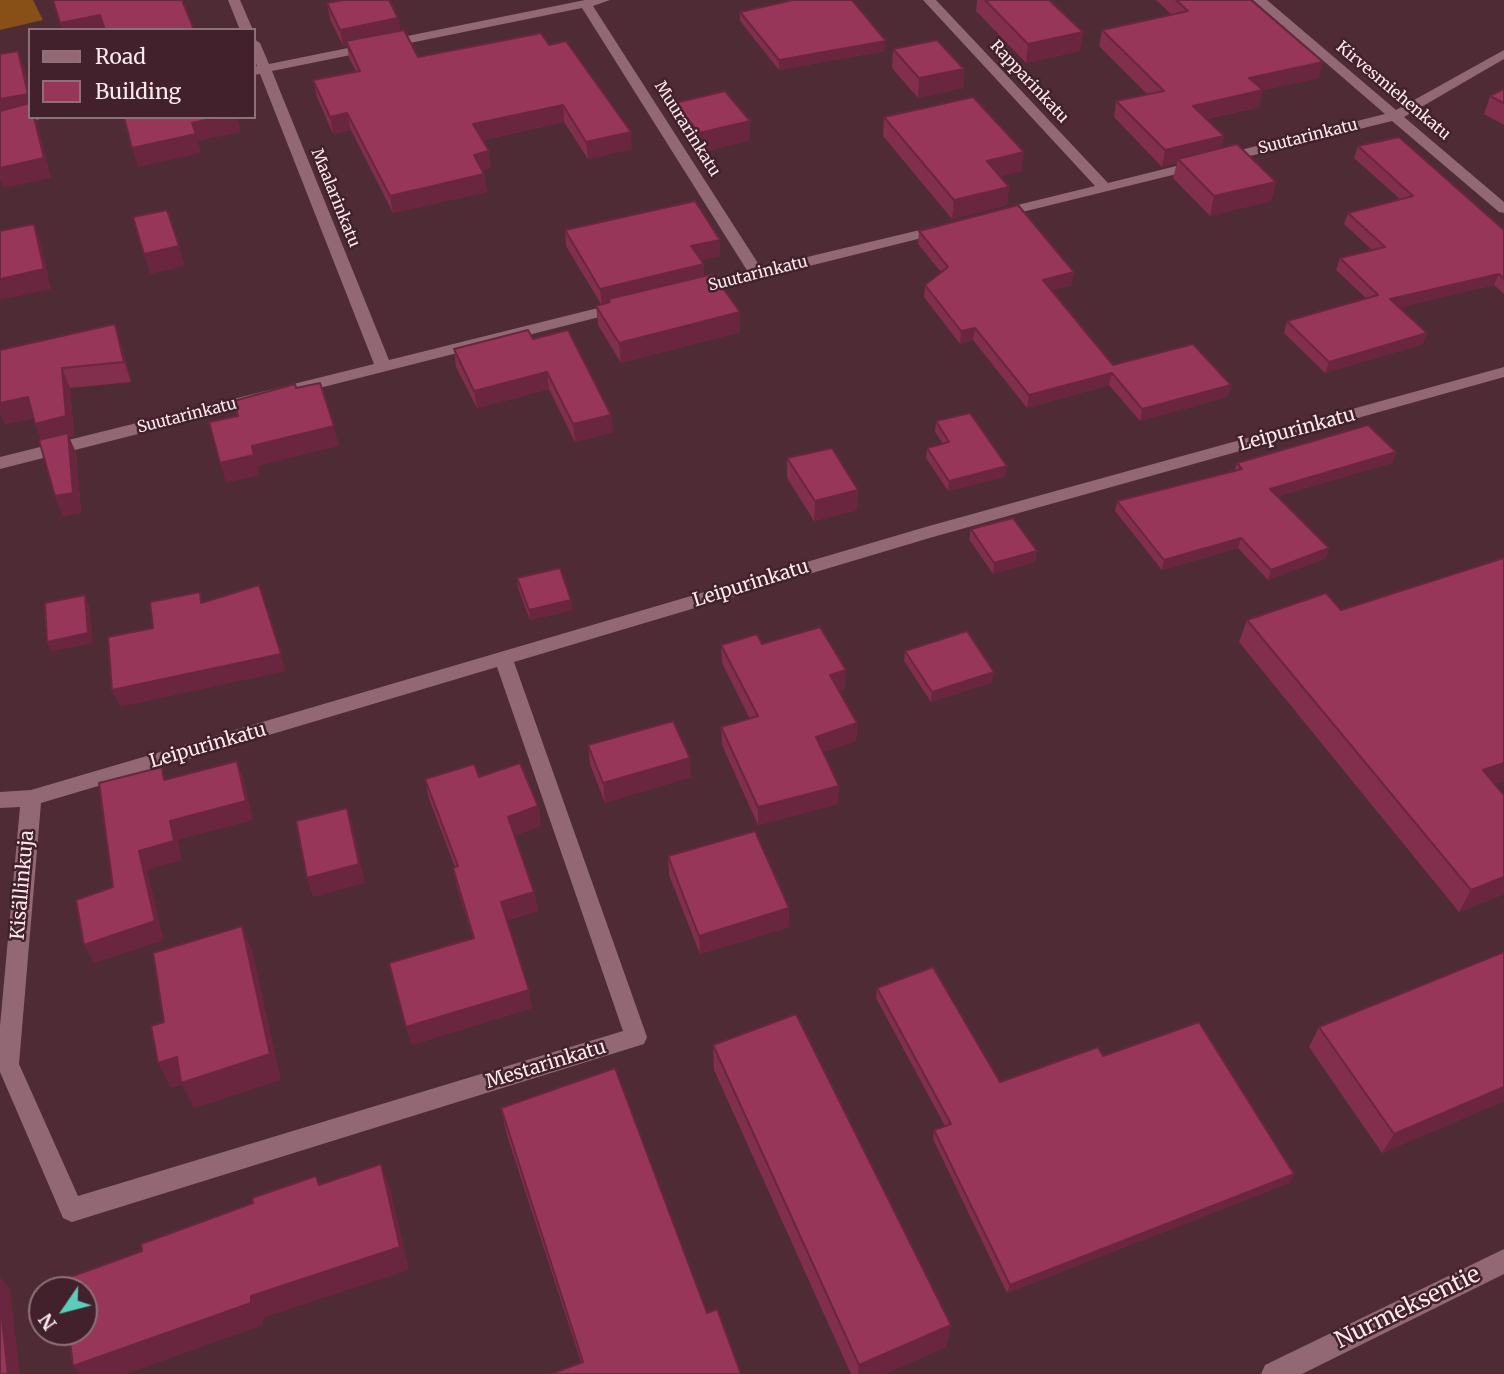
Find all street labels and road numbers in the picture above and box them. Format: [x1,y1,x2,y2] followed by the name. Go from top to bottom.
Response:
[986,37,1072,127] street label: Rapparinkatu
[1332,38,1454,144] street label: Kirvesmiehenkatu
[650,78,724,180] street label: Muurarinkatu
[1256,115,1360,159] street label: Suutarinkatu
[306,146,364,250] street label: Maalarinkatu
[706,252,810,296] street label: Suutarinkatu
[135,394,239,438] street label: Suutarinkatu
[1236,403,1358,457] street label: Leipurinkatu
[690,556,812,612] street label: Leipurinkatu
[147,718,269,774] street label: Leipurinkatu
[7,829,39,941] street label: Kisällinkuja
[483,1036,609,1094] street label: Mestarinkatu
[1331,1261,1485,1355] street label: Nurmeksentie

